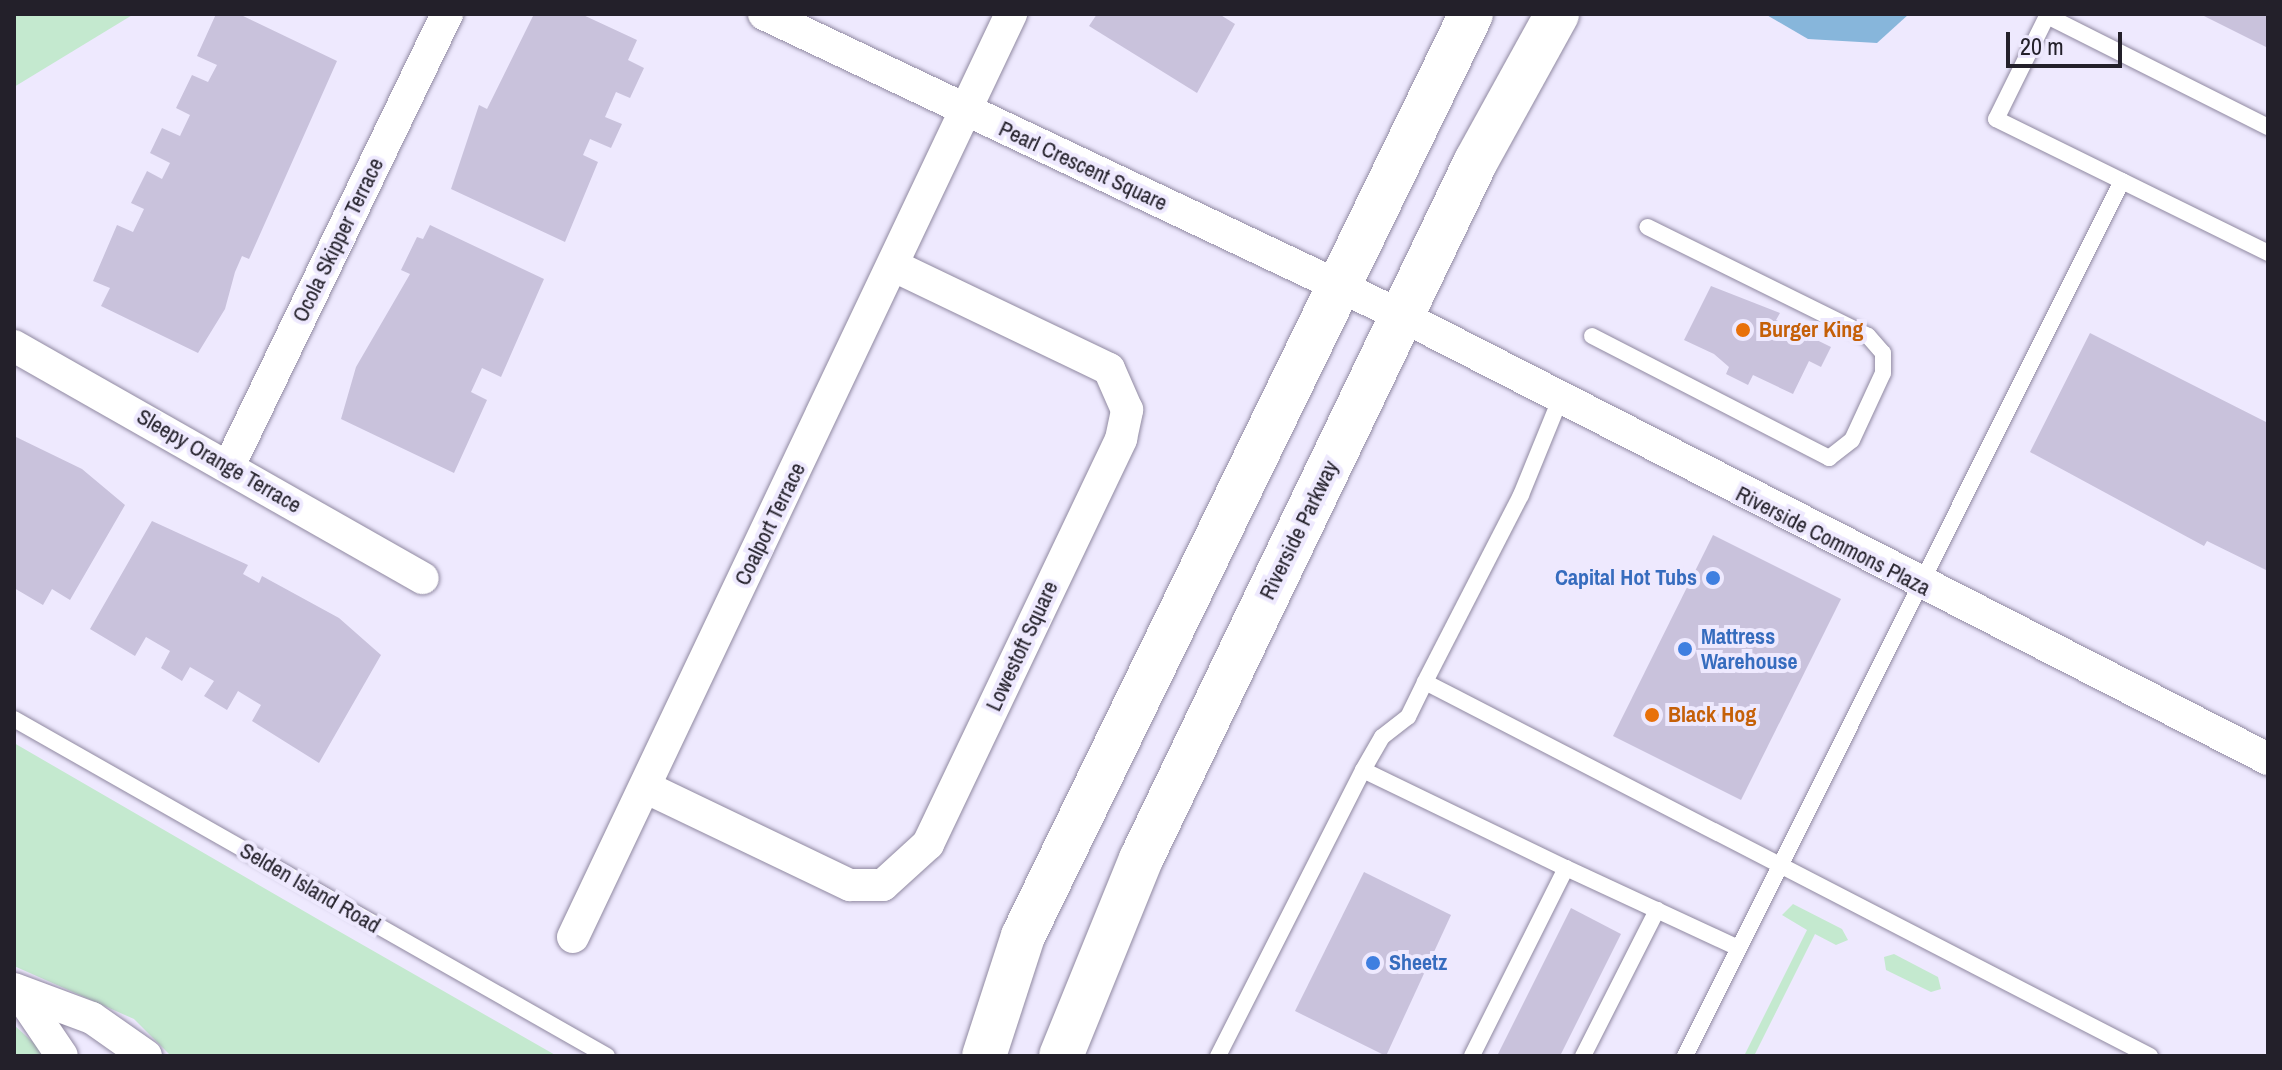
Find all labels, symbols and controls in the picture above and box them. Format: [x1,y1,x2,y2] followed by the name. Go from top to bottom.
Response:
[2010,16,2126,66] scale bar
[2020,30,2064,62] text: 20 m
[995,115,1171,217] street label: Pearl Crescent Square
[287,154,389,326] street label: Ocola Skipper Terrace
[1759,317,1863,343] place label: Burger King
[1734,321,1752,339] marker: Burger King
[132,403,306,519] street label: Sleepy Orange Terrace
[1254,456,1344,604] street label: Riverside Parkway
[729,458,811,590] street label: Coalport Terrace
[1731,481,1935,601] street label: Riverside Commons Plaza
[1555,565,1697,591] place label: Capital Hot Tubs
[1704,569,1722,587] marker: Capital Hot Tubs
[980,577,1064,715] street label: Lowestoft Square
[1701,623,1798,674] place label: Mattress Warehouse
[1676,640,1694,658] marker: Mattress Warehouse
[1668,702,1756,728] place label: Black Hog
[1643,706,1661,724] marker: Black Hog
[235,837,385,939] street label: Selden Island Road
[1389,950,1447,976] place label: Sheetz
[1364,954,1382,972] marker: Sheetz

